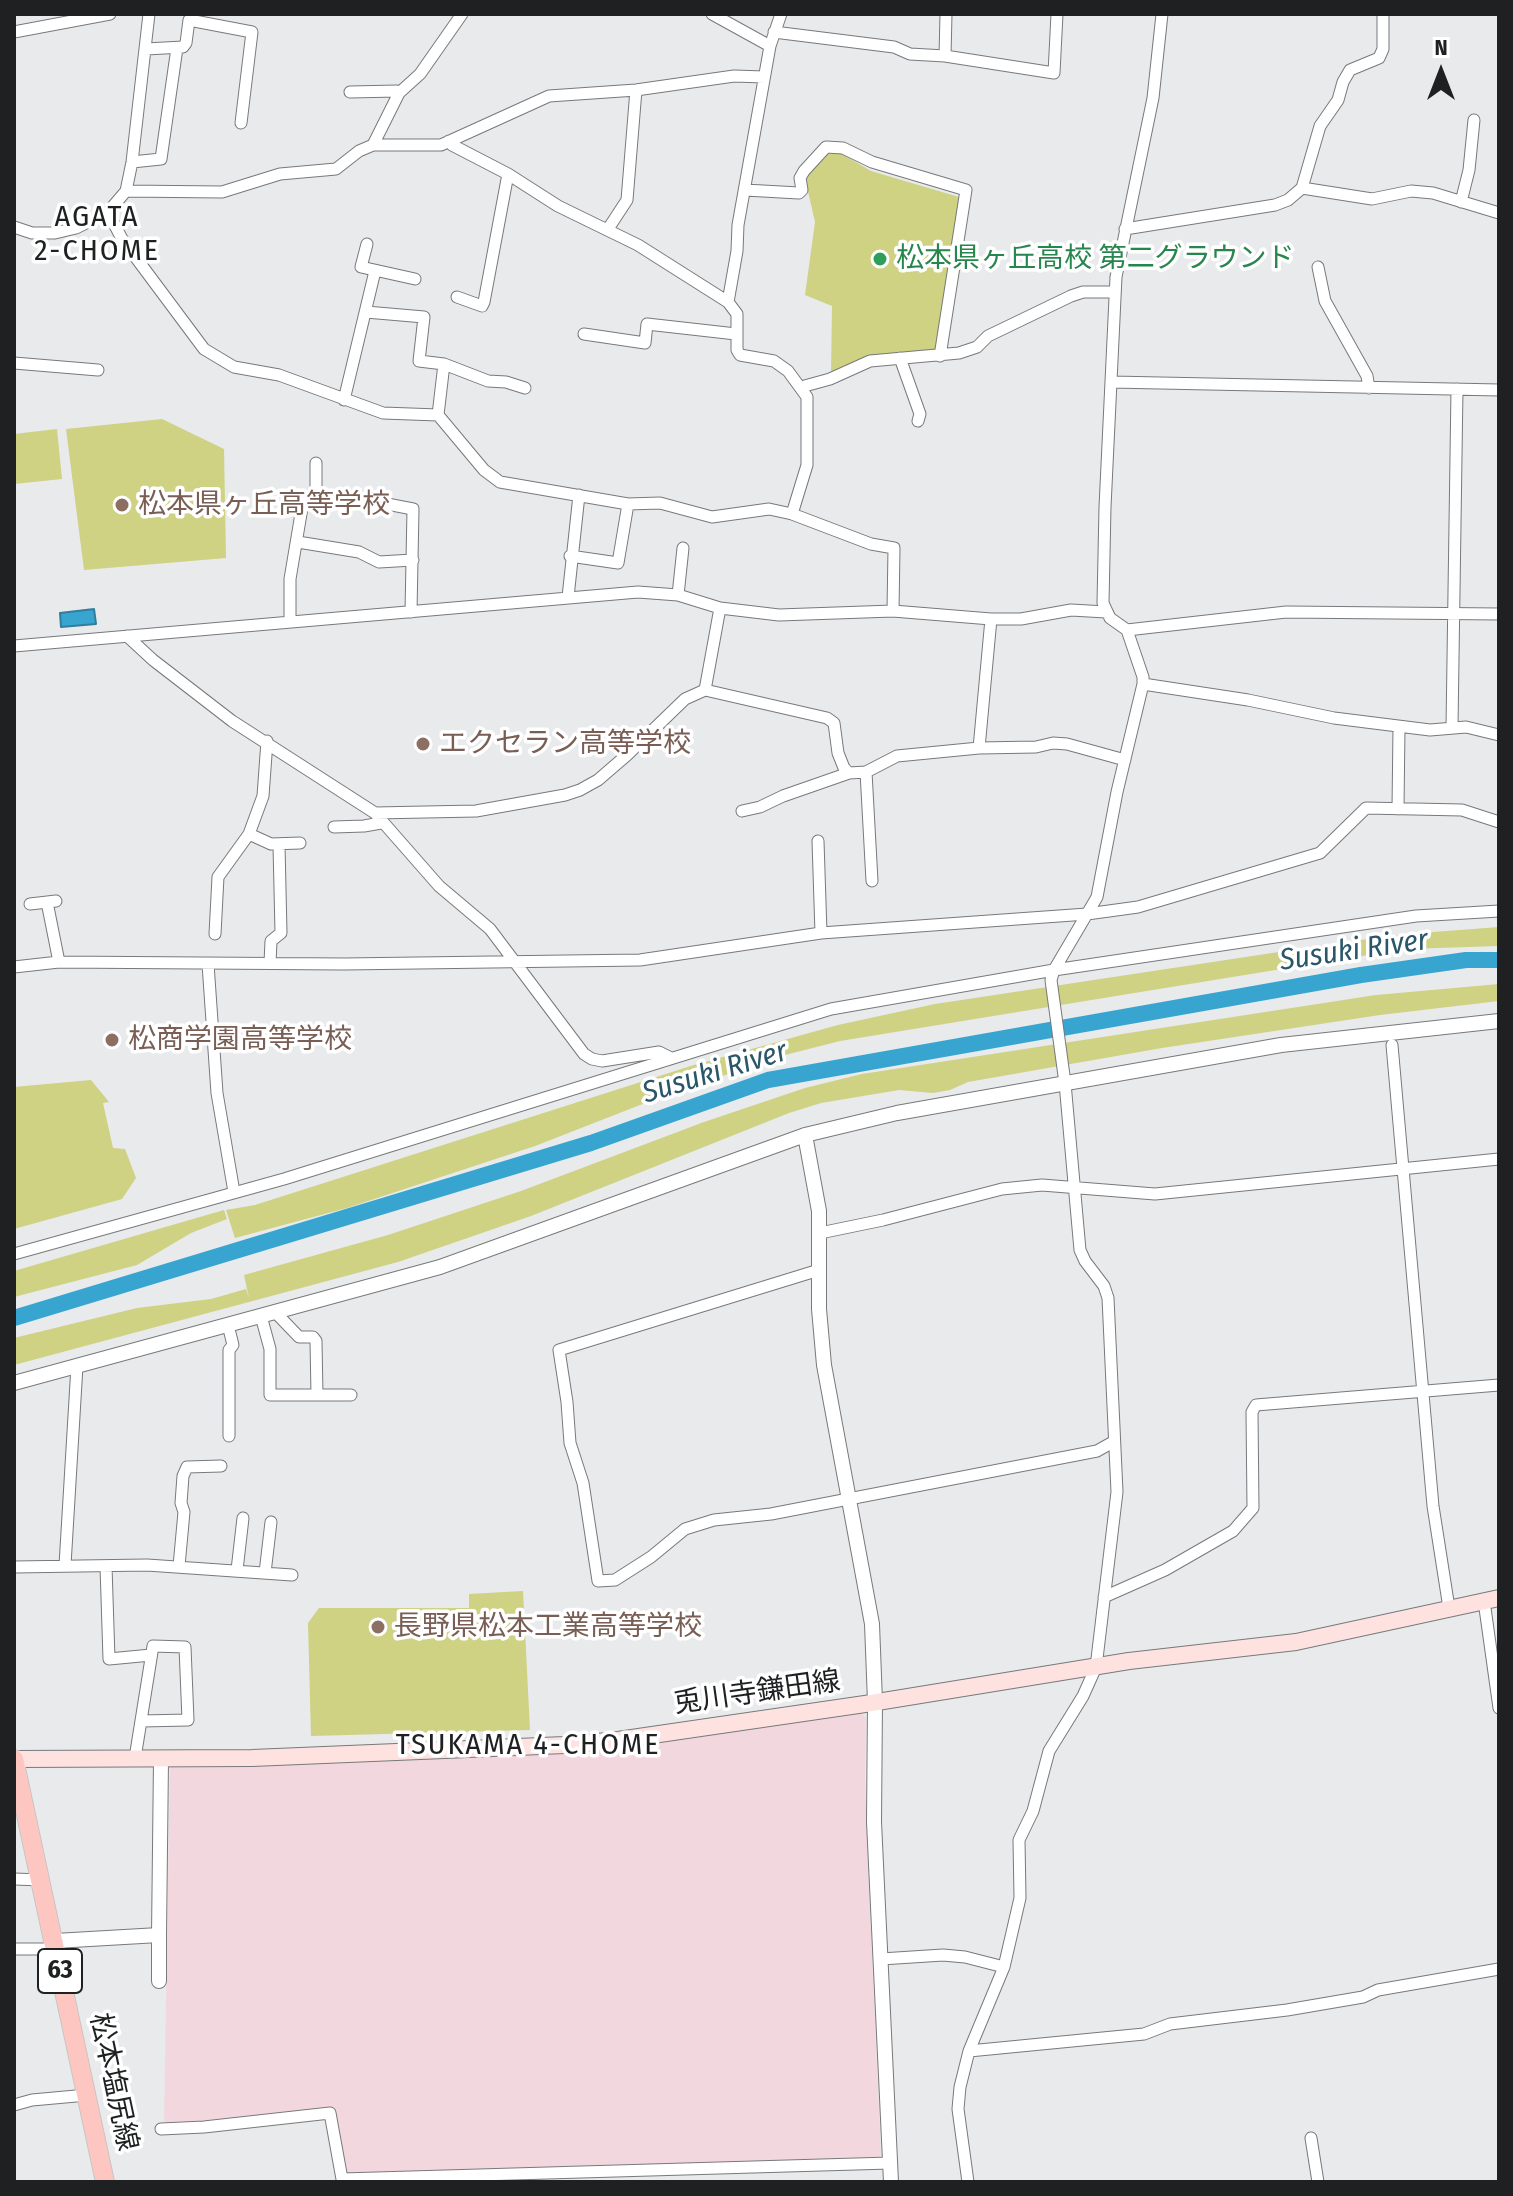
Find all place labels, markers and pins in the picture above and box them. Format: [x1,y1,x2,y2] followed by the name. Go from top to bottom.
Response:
[896,242,1295,276] place label: 松本県ヶ丘高校 第二グラウンド
[871,250,889,268] marker: 松本県ヶ丘高校 第二グラウンド
[138,488,390,522] place label: 松本県ヶ丘高等学校
[113,496,131,514] marker: 松本県ヶ丘高等学校
[439,727,691,761] place label: エクセラン高等学校
[414,735,432,753] marker: エクセラン高等学校
[128,1023,352,1057] place label: 松商学園高等学校
[103,1031,121,1049] marker: 松商学園高等学校
[394,1610,702,1644] place label: 長野県松本工業高等学校
[369,1618,387,1636] marker: 長野県松本工業高等学校

